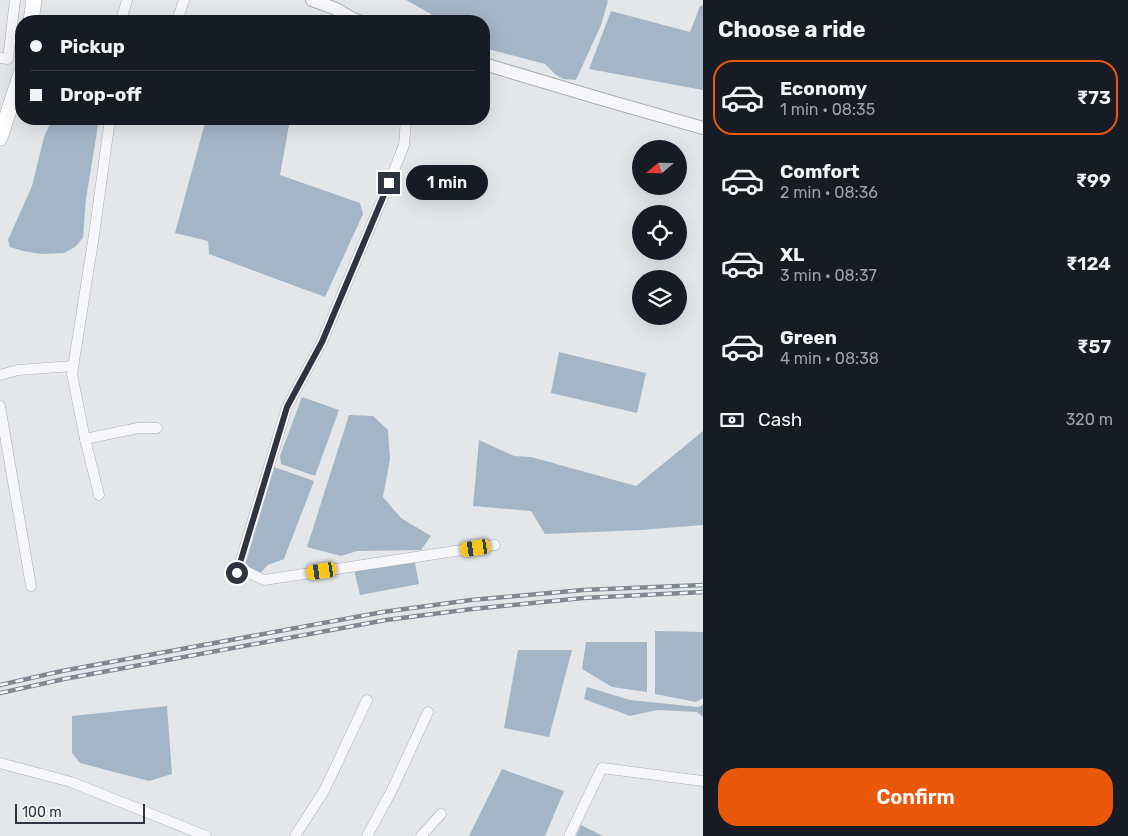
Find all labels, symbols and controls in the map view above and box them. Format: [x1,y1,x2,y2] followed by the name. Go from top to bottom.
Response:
[718,16,865,43] text: Choose a ride
[60,35,125,58] text: Pickup
[720,75,765,120] icon: car
[780,77,867,100] text: Economy
[60,83,142,106] text: Drop-off
[1077,86,1111,109] text: ₹73
[780,100,875,119] text: 1 min · 08:35
[632,140,688,195] north arrow
[632,140,687,325] map controls
[720,158,765,203] icon: car
[780,160,860,183] text: Comfort
[406,166,489,200] callout: 1 min
[1076,169,1111,192] text: ₹99
[378,172,400,194] route end
[427,173,467,192] text: 1 min
[780,183,878,202] text: 2 min · 08:36
[632,205,687,260] button: locate
[720,241,765,286] icon: car
[780,243,804,266] text: XL
[1066,252,1111,275] text: ₹124
[780,266,877,285] text: 3 min · 08:37
[632,270,687,325] button: layers
[720,324,765,369] icon: car
[780,326,837,349] text: Green
[1077,335,1111,358] text: ₹57
[780,349,879,368] text: 4 min · 08:38
[718,406,746,434] icon: cash
[758,408,802,431] text: Cash
[1066,410,1113,429] text: 320 m
[460,538,491,558] car
[306,561,337,581] car
[226,562,248,584] route start
[718,768,1113,826] button: Confirm
[15,801,145,824] scale bar
[22,804,62,821] text: 100 m

